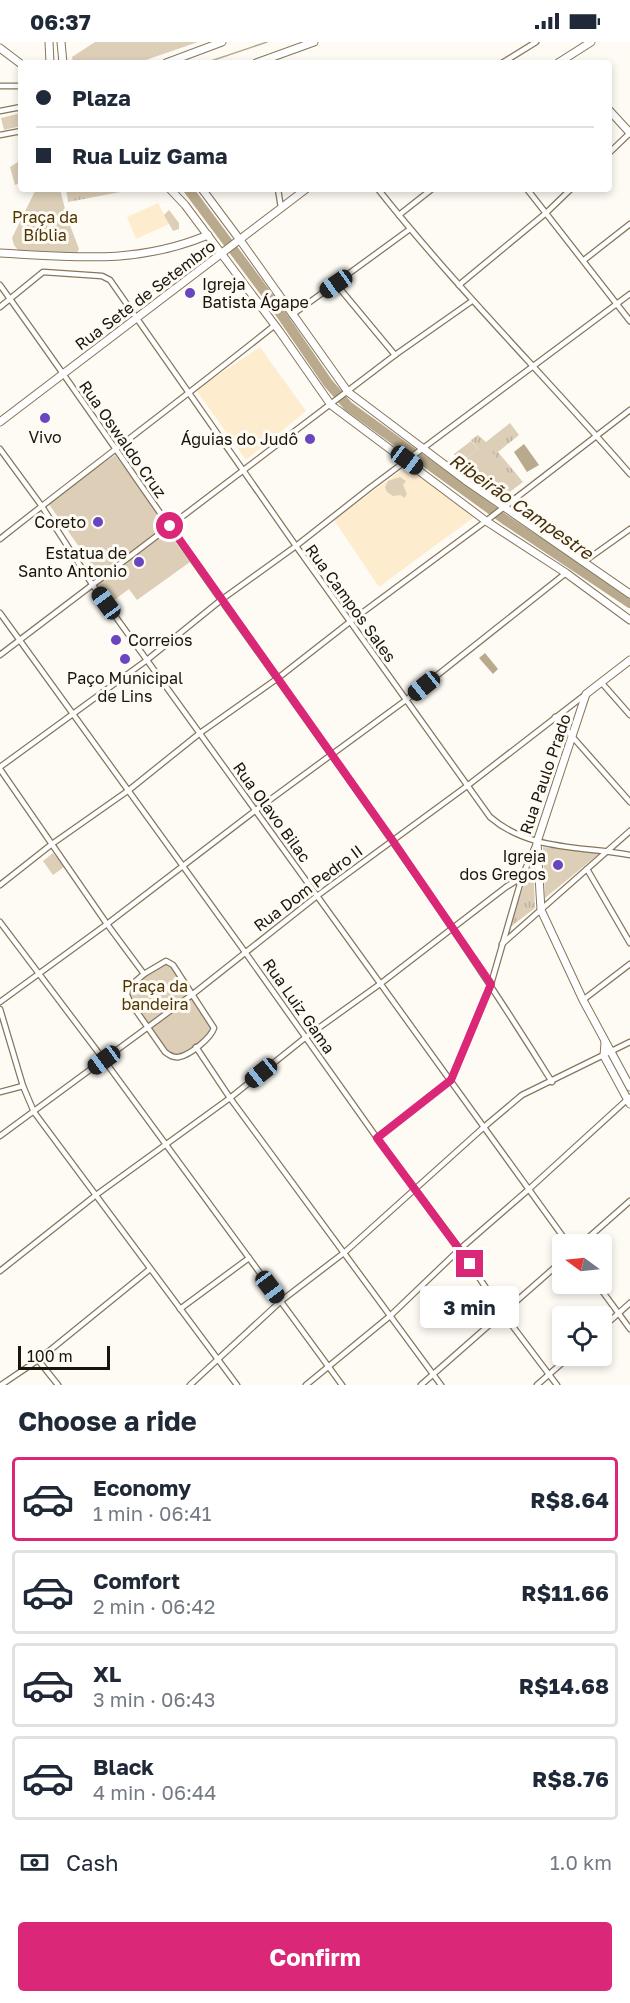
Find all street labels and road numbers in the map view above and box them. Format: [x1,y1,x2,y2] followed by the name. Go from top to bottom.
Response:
[71,236,219,354] street label: Rua Sete de Setembro
[75,376,171,502] street label: Rua Oswaldo Cruz
[301,540,401,666] street label: Rua Campos Sales
[515,711,575,837] street label: Rua Paulo Prado
[229,758,315,866] street label: Rua Olavo Bilac
[250,840,366,936] street label: Rua Dom Pedro II
[259,955,339,1057] street label: Rua Luiz Gama

